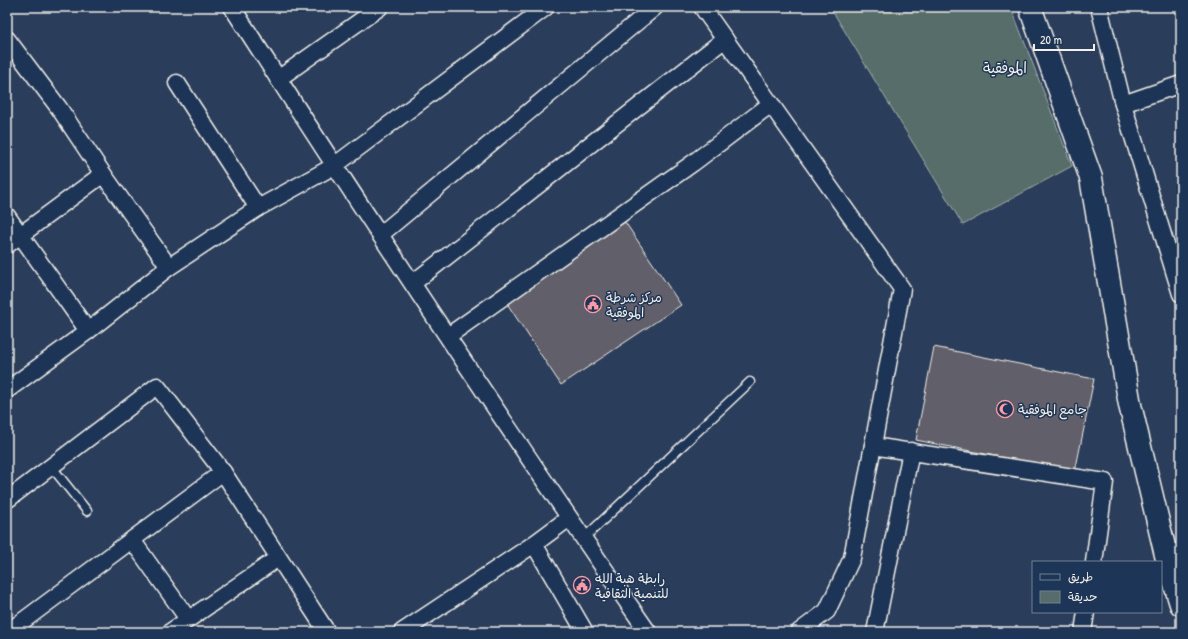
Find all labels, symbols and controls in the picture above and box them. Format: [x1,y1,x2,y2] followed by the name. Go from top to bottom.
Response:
[1034,26,1094,52] scale bar
[1040,31,1062,48] text: 20 m
[983,57,1027,78] district label: الموفقية
[606,288,662,321] place label: مركز شرطة الموفقية
[583,294,603,314] public building icon: مركز شرطة الموفقية
[995,399,1015,419] mosque icon: جامع الموفقية
[1018,400,1087,420] place label: جامع الموفقية
[1032,561,1162,613] legend
[1068,568,1093,585] text: طريق
[595,569,669,602] place label: رابطة هبة الله للتنمية الثقافية
[572,575,592,595] public building icon: رابطة هبة الله للتنمية الثقافية
[1068,588,1097,605] text: حديقة

